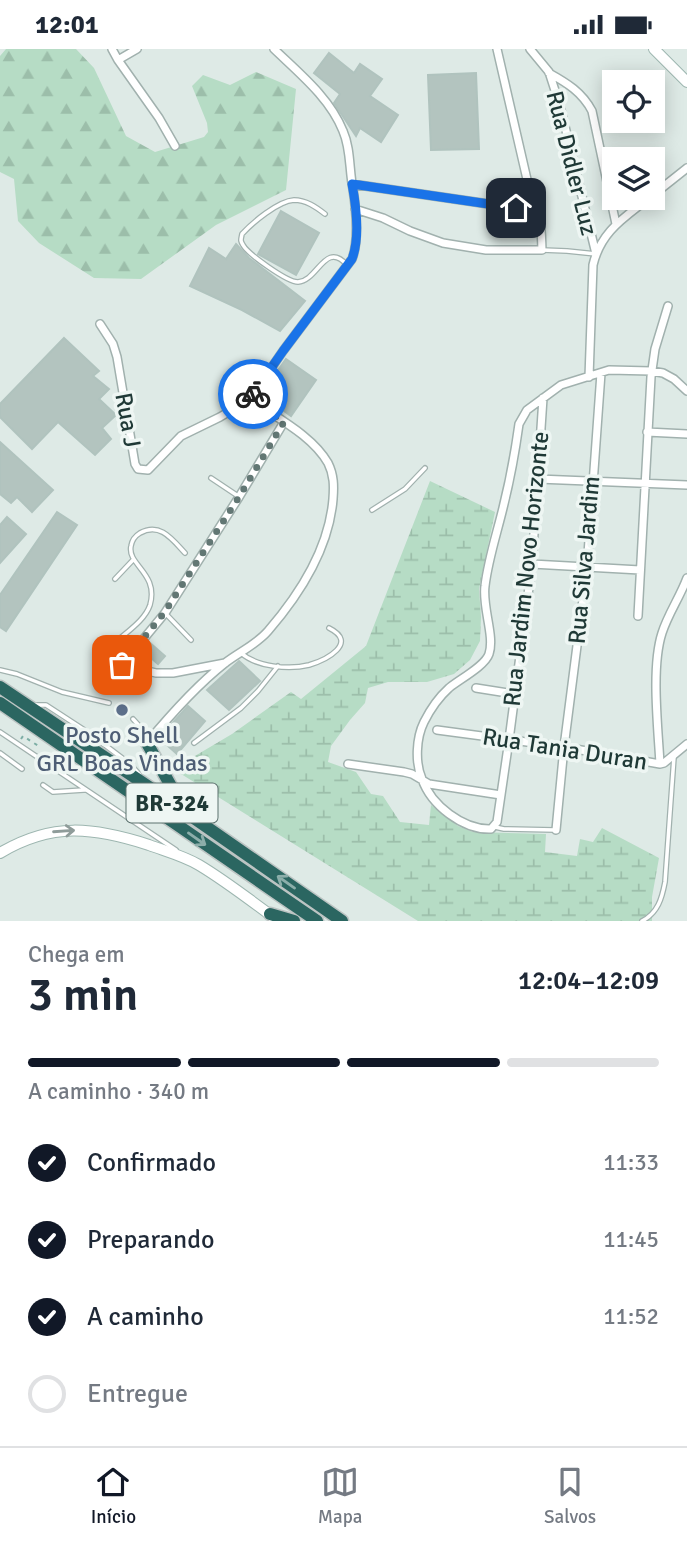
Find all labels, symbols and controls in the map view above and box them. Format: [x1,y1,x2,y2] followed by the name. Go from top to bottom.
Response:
[35,9,99,41] text: 12:01
[602,70,665,210] map controls
[602,70,665,133] button: locate
[540,88,604,238] street label: Rua Didler Luz
[602,147,665,210] button: layers
[486,178,546,238] pin
[497,189,535,227] icon: home
[218,359,288,429] courier
[234,375,272,413] icon: bike
[108,390,148,450] street label: Rua J
[497,430,555,708] street label: Rua Jardim Novo Horizonte
[562,475,606,645] street label: Rua Silva Jardim
[92,635,152,695] pin
[103,646,141,684] icon: bag
[114,702,130,718] marker: Posto Shell GRL Boas Vindas
[36,720,208,778] place label: Posto Shell GRL Boas Vindas
[481,721,649,777] street label: Rua Tania Duran
[127,783,218,823] road number: BR-324
[52,824,74,837] one-way arrow
[187,832,207,846] one-way arrow
[277,875,296,889] one-way arrow
[28,940,125,969] text: Chega em
[518,965,659,997] text: 12:04–12:09
[28,967,138,1023] text: 3 min
[28,1077,209,1106] text: A caminho · 340 m
[28,1144,66,1182] icon: check
[87,1147,216,1179] text: Confirmado
[603,1148,659,1177] text: 11:33
[28,1221,66,1259] icon: check
[87,1224,214,1256] text: Preparando
[603,1225,659,1254] text: 11:45
[28,1298,66,1336] icon: check
[87,1301,204,1333] text: A caminho
[603,1302,659,1331] text: 11:52
[87,1378,188,1410] text: Entregue
[91,1463,136,1529] tab: Início
[318,1463,362,1529] tab: Mapa
[544,1463,596,1529] tab: Salvos

